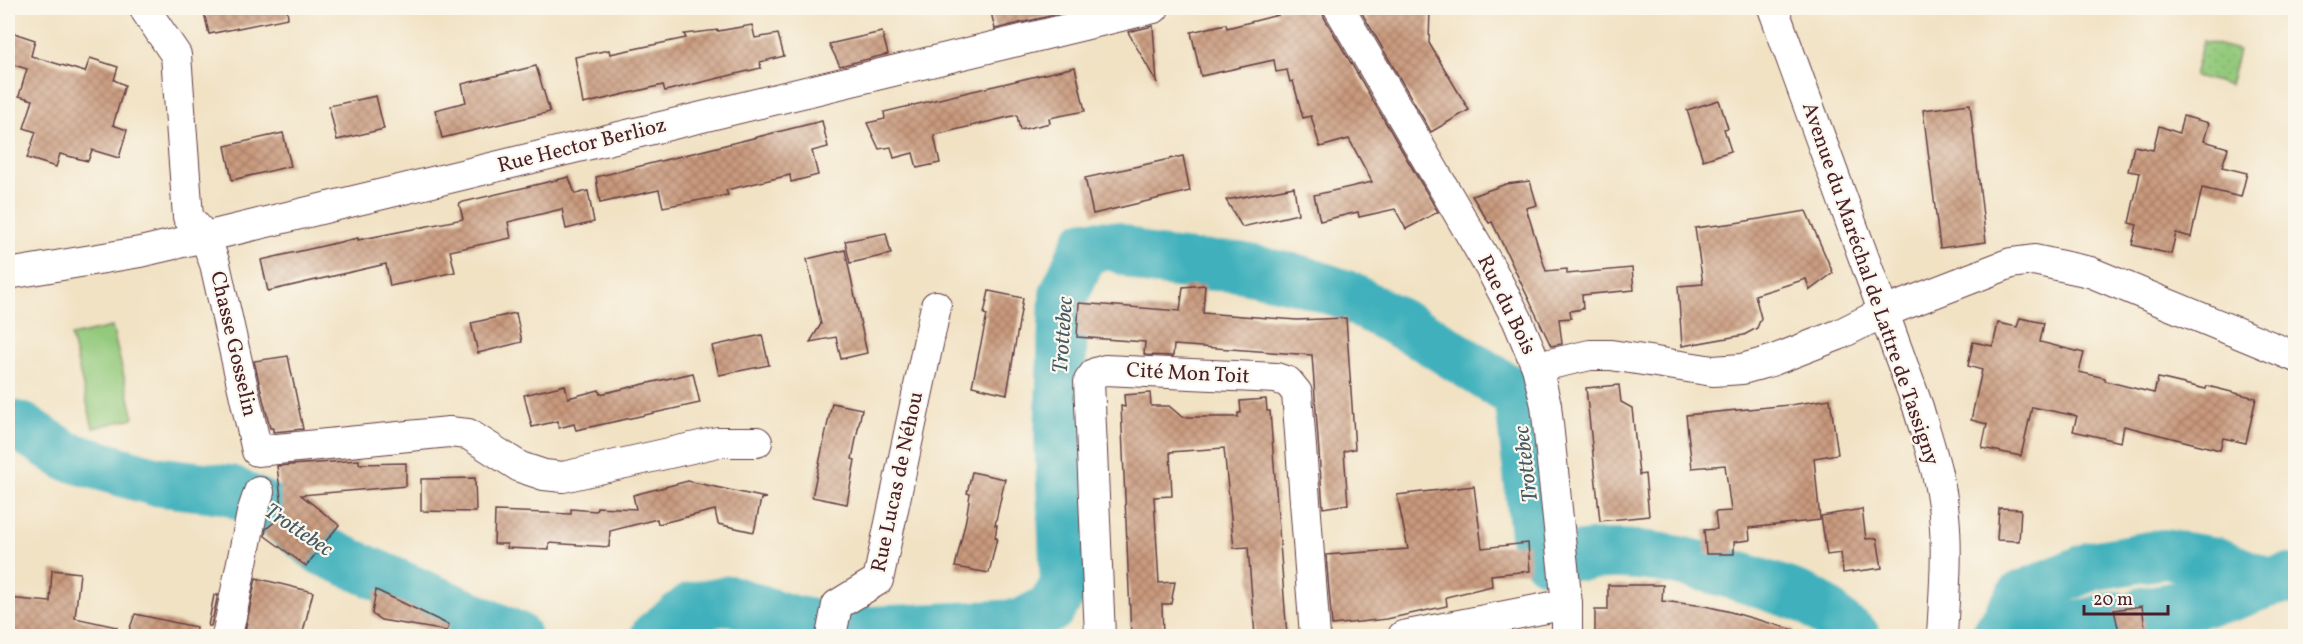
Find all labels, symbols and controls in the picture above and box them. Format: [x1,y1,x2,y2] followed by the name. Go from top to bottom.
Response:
[1794,99,1946,470] street label: Avenue du Maréchal de Lattre de Tassigny
[495,111,669,181] street label: Rue Hector Berlioz
[1469,250,1543,360] street label: Rue du Bois
[202,268,264,420] street label: Chasse Gosselin
[1046,296,1082,374] water label: Trottebec
[1126,356,1250,392] street label: Cité Mon Toit
[865,389,931,575] street label: Rue Lucas de Néhou
[1507,424,1547,504] water label: Trottebec
[257,497,339,565] water label: Trottebec
[2084,578,2168,616] scale bar
[2093,588,2133,613] text: 20 m

